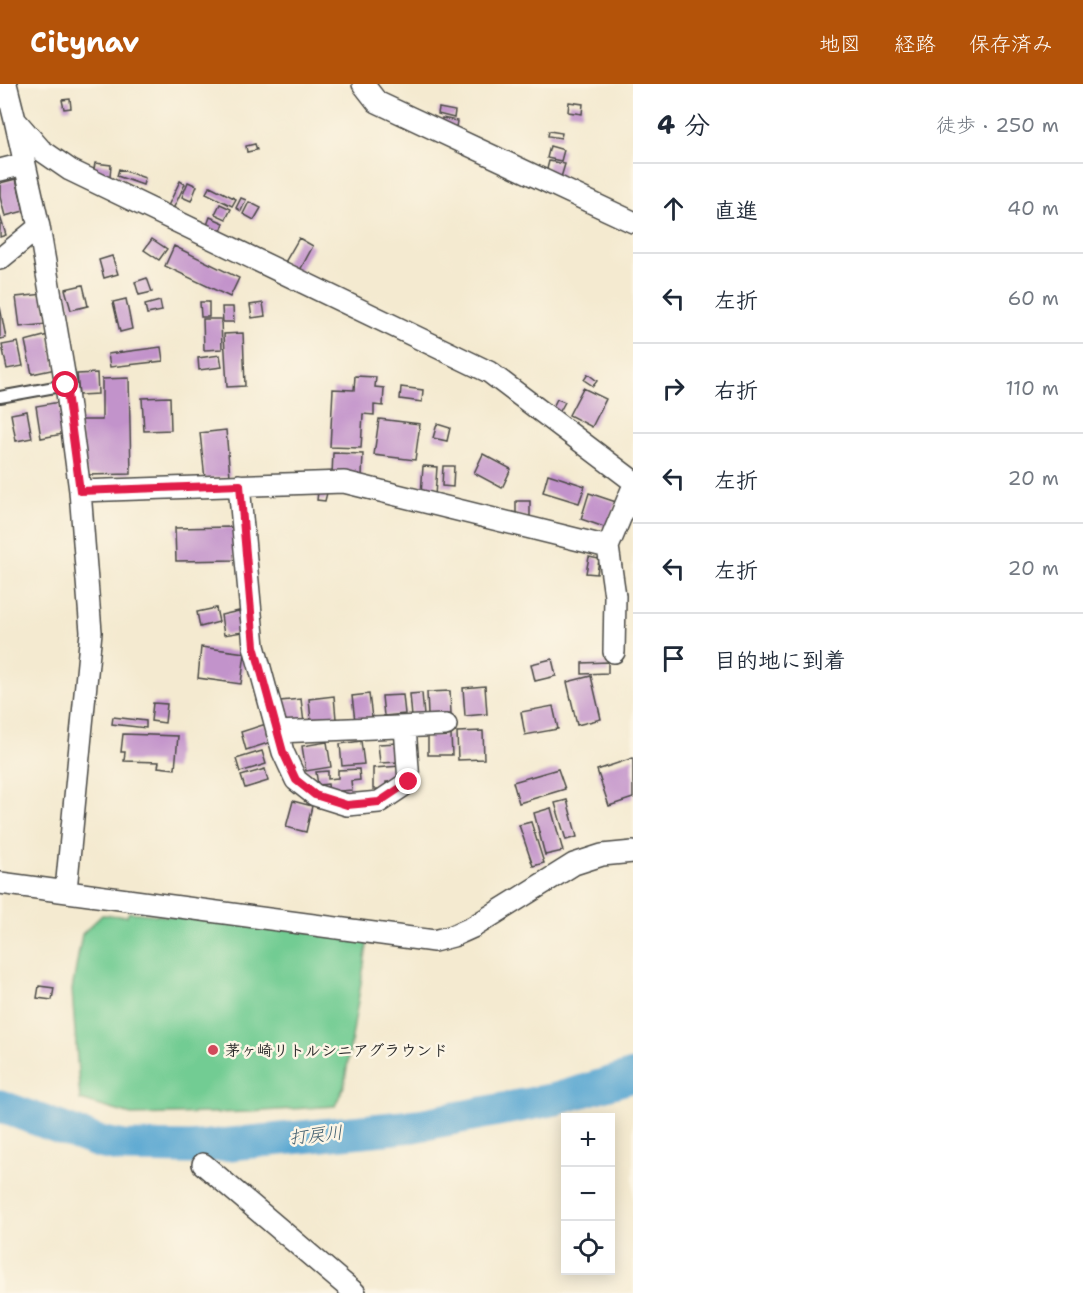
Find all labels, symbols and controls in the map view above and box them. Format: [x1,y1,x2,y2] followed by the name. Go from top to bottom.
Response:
[30,23,139,61] text: Citynav
[819,30,861,58] text: 地図
[894,30,936,58] text: 経路
[969,30,1053,58] text: 保存済み
[657,107,710,142] text: 4 分
[936,112,1059,138] text: 徒歩 · 250 m
[657,192,690,225] icon: ahead
[1007,195,1059,221] text: 40 m
[714,196,758,225] text: 直進
[657,282,690,315] icon: left
[1007,285,1059,311] text: 60 m
[714,286,758,315] text: 左折
[52,371,78,397] route start
[657,372,690,405] icon: right
[1005,375,1059,401] text: 110 m
[714,376,758,405] text: 右折
[657,462,690,495] icon: left
[1008,465,1059,491] text: 20 m
[714,466,758,495] text: 左折
[657,552,690,585] icon: left
[1008,555,1059,581] text: 20 m
[714,556,758,585] text: 左折
[657,642,690,675] icon: arrive
[714,646,846,675] text: 目的地に到着
[395,768,421,794] route end
[225,1040,448,1061] place label: 茅ヶ崎リトルシニアグラウンド
[206,1043,220,1057] marker: 茅ヶ崎リトルシニアグラウンド
[561,1113,615,1275] map controls
[561,1113,615,1167] button: +
[288,1120,344,1150] water label: 打戻川
[561,1167,615,1221] button: −
[561,1221,615,1275] button: locate

